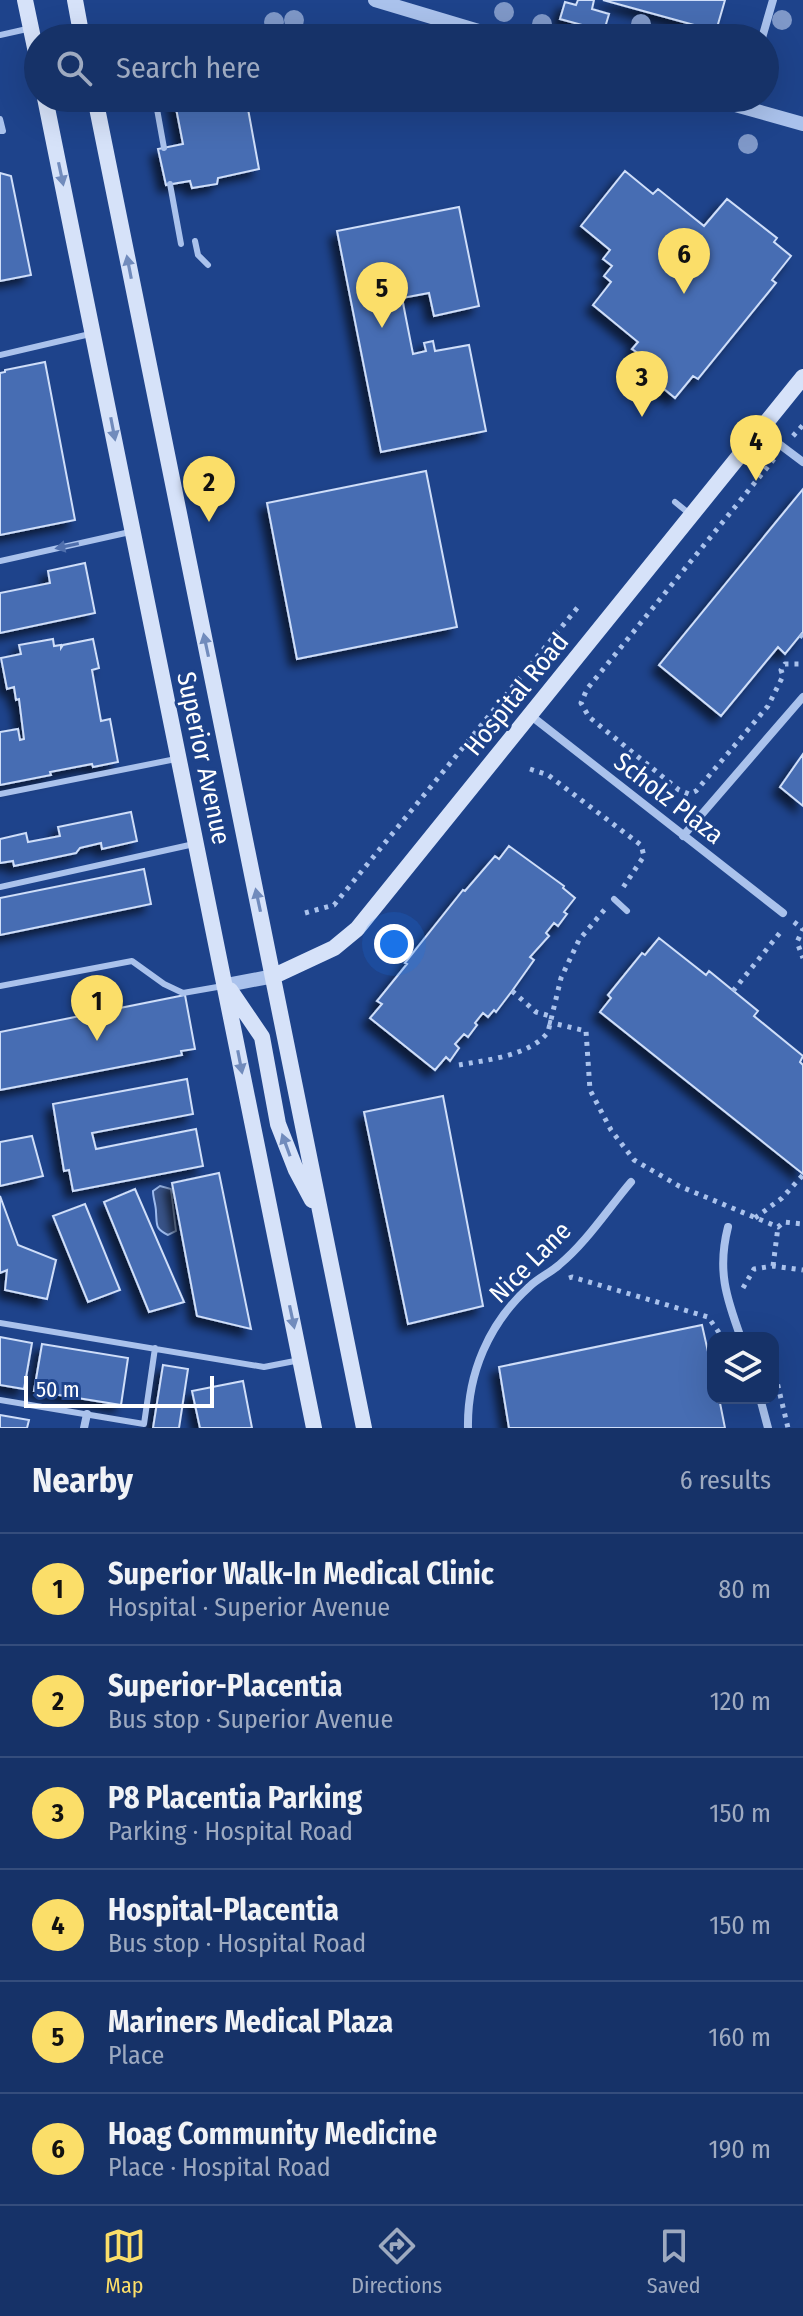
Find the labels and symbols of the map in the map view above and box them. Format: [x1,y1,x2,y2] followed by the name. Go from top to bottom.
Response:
[55,162,68,187] one-way arrow
[658,228,710,294] pin: 6
[122,255,135,280] one-way arrow
[356,262,408,328] pin: 5
[616,351,668,417] pin: 3
[730,415,782,481] pin: 4
[107,417,120,442] one-way arrow
[183,456,235,522] pin: 2
[54,540,79,553] one-way arrow
[458,627,575,762] street label: Hospital Road
[199,632,212,657] one-way arrow
[170,669,237,847] street label: Superior Avenue
[608,746,730,851] street label: Scholz Plaza
[251,887,264,912] one-way arrow
[374,924,414,964] your location
[71,975,123,1041] pin: 1
[234,1050,246,1075] one-way arrow
[279,1133,291,1157] one-way arrow
[483,1215,578,1310] street label: Nice Lane
[286,1305,298,1330] one-way arrow
[24,1372,214,1408] scale bar

